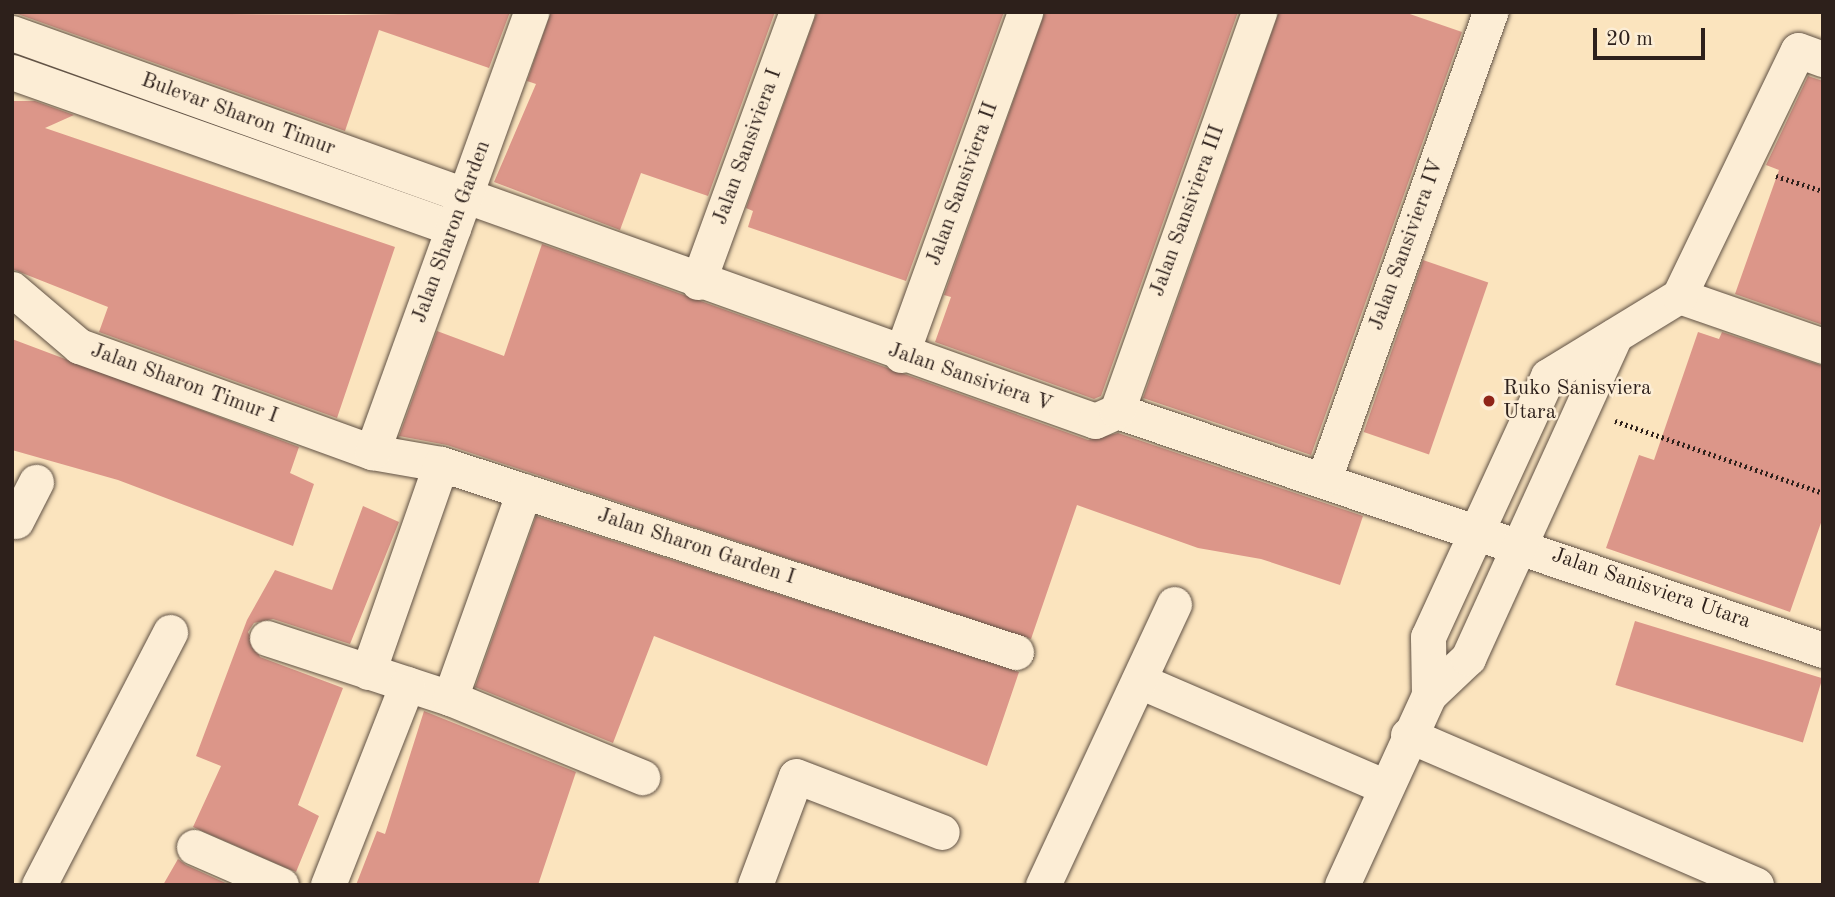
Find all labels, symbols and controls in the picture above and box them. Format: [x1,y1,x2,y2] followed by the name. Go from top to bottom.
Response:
[1597,14,1709,58] scale bar
[1606,29,1653,50] text: 20 m
[708,66,788,228] street label: Jalan Sansiviera I
[138,68,338,162] street label: Bulevar Sharon Timur
[922,99,1004,269] street label: Jalan Sansiviera II
[1145,122,1231,300] street label: Jalan Sansiviera III
[407,137,497,327] street label: Jalan Sharon Garden
[1364,156,1450,334] street label: Jalan Sansiviera IV
[87,338,281,430] street label: Jalan Sharon Timur I
[885,338,1055,418] street label: Jalan Sansiviera V
[1503,376,1651,426] place label: Ruko Sanisviera Utara
[1481,393,1497,409] marker: Ruko Sanisviera Utara
[594,503,798,591] street label: Jalan Sharon Garden I
[1548,543,1754,635] street label: Jalan Sanisviera Utara

